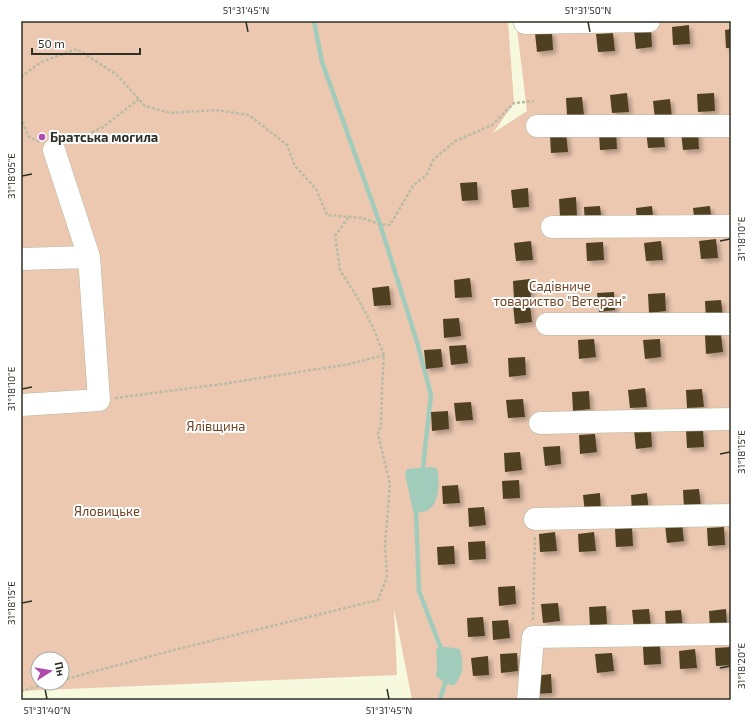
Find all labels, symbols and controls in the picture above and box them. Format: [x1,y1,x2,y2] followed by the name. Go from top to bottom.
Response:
[223,4,269,16] text: 51°31'45"N
[565,4,611,16] text: 51°31'50"N
[32,30,140,56] scale bar
[38,36,65,50] text: 50 m
[50,129,158,145] place label: Братська могила
[37,132,47,142] marker: Братська могила
[5,153,17,199] text: 31°18'05"E
[735,216,747,261] text: 31°18'10"E
[494,278,626,309] park label: Садівниче товариство "Ветеран"
[5,366,17,411] text: 31°18'10"E
[187,418,245,434] park label: Ялівщина
[735,430,747,474] text: 31°18'15"E
[74,503,140,519] park label: Яловицьке
[5,581,17,625] text: 31°18'15"E
[735,643,747,689] text: 31°18'20"E
[30,651,70,691] north arrow
[52,660,68,677] text: Пн
[23,704,71,716] text: 51°31'40"N
[366,704,412,716] text: 51°31'45"N

